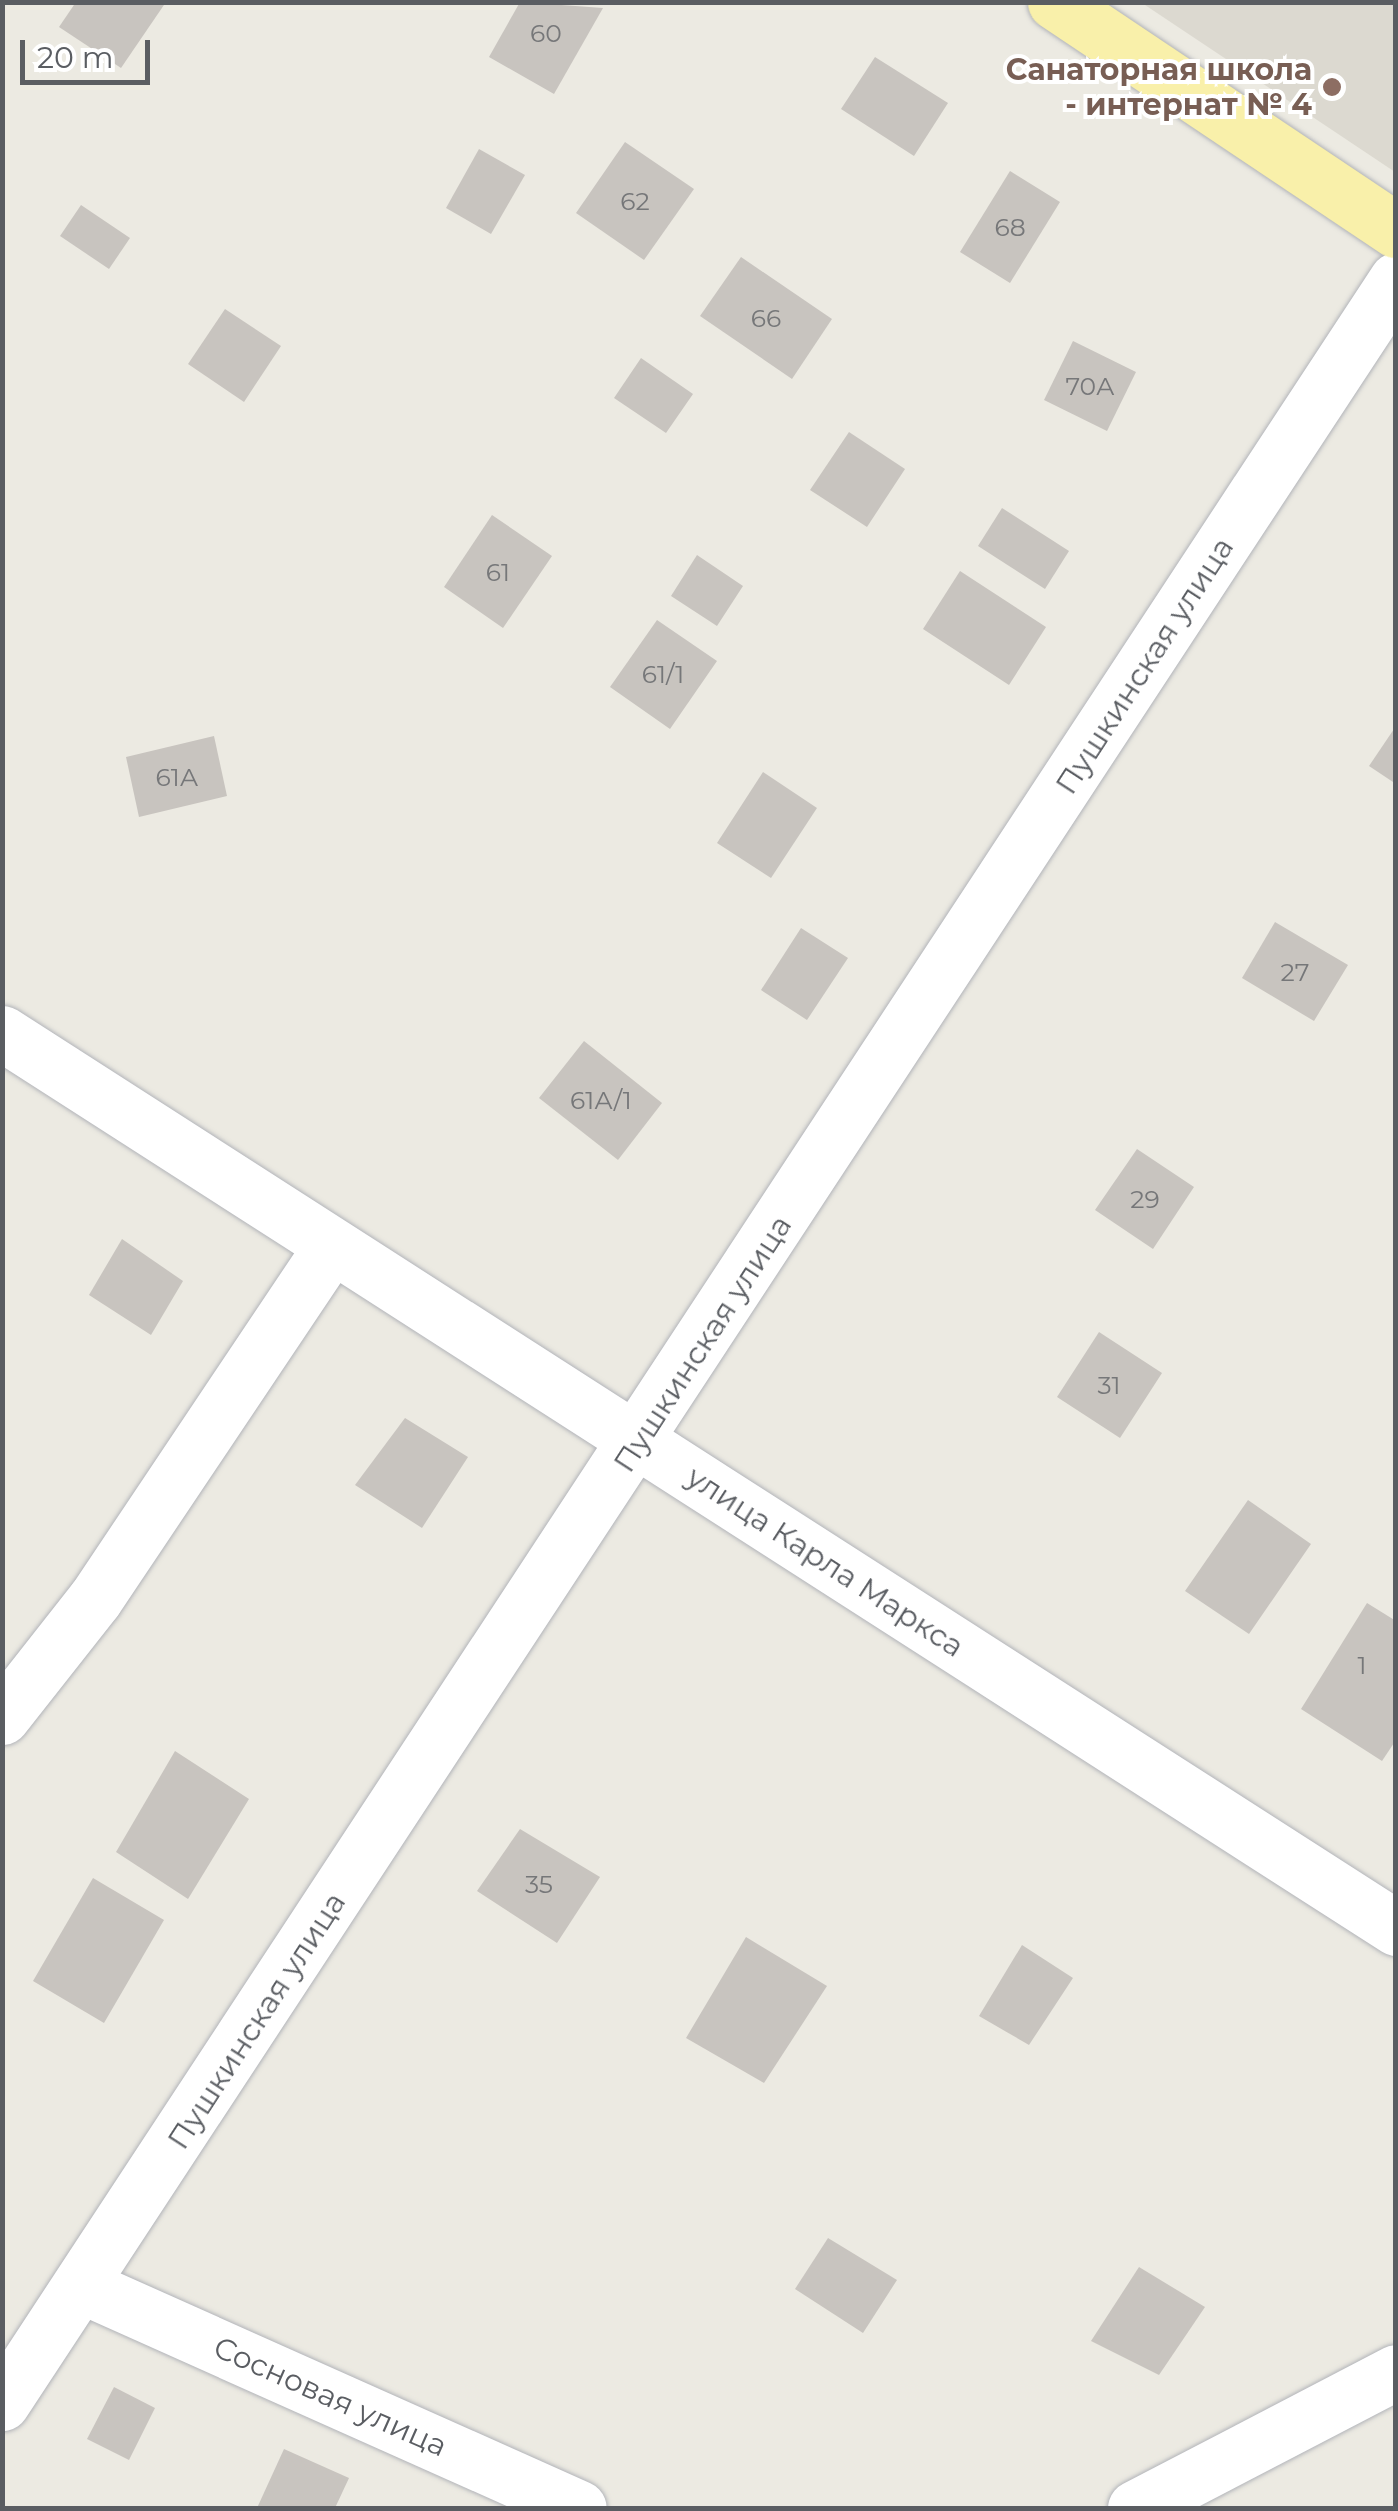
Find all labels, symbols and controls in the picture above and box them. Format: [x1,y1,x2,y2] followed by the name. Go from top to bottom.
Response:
[530,18,562,48] house number: 60
[25,20,155,82] scale bar
[37,39,114,76] text: 20 m
[1006,52,1312,122] place label: Санаторная школа - интернат № 4
[1321,76,1343,98] marker: Санаторная школа - интернат № 4
[620,186,650,216] house number: 62
[994,212,1026,242] house number: 68
[751,303,781,333] house number: 66
[1065,371,1115,401] house number: 70А
[1049,531,1241,801] street label: Пушкинская улица
[486,557,510,587] house number: 61
[642,659,684,689] house number: 61/1
[156,762,198,792] house number: 61А
[1281,957,1309,987] house number: 27
[570,1085,632,1115] house number: 61А/1
[1130,1184,1160,1214] house number: 29
[607,1209,799,1479] street label: Пушкинская улица
[1097,1370,1121,1400] house number: 31
[680,1459,970,1665] street label: улица Карла Маркса
[1357,1650,1367,1680] house number: 1
[525,1869,553,1899] house number: 35
[161,1886,353,2156] street label: Пушкинская улица
[208,2329,452,2465] street label: Сосновая улица

